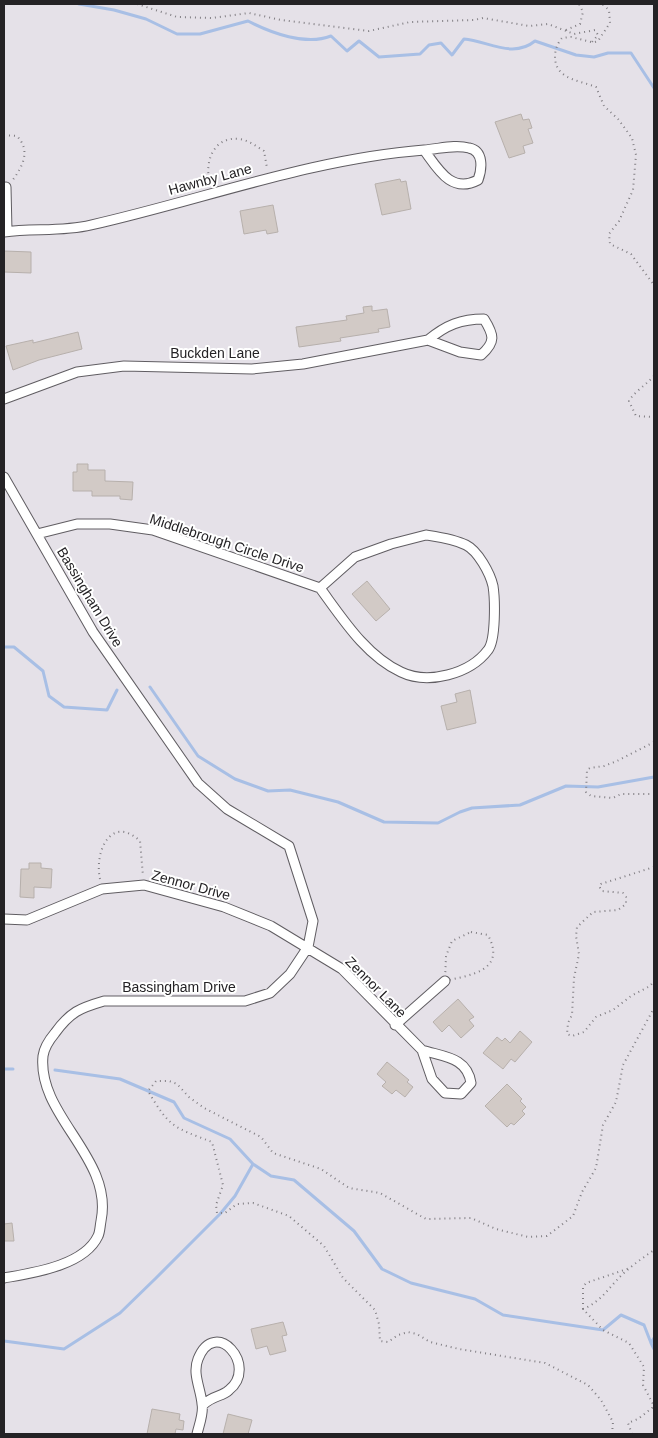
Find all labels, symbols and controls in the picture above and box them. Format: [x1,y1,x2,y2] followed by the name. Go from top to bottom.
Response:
[167,160,254,198] street label: Hawnby Lane
[170,345,260,361] street label: Buckden Lane
[148,511,306,576] street label: Middlebrough Circle Drive
[54,544,126,650] street label: Bassingham Drive
[150,867,232,903] street label: Zennor Drive
[342,953,410,1021] street label: Zennor Lane
[122,979,236,995] street label: Bassingham Drive

